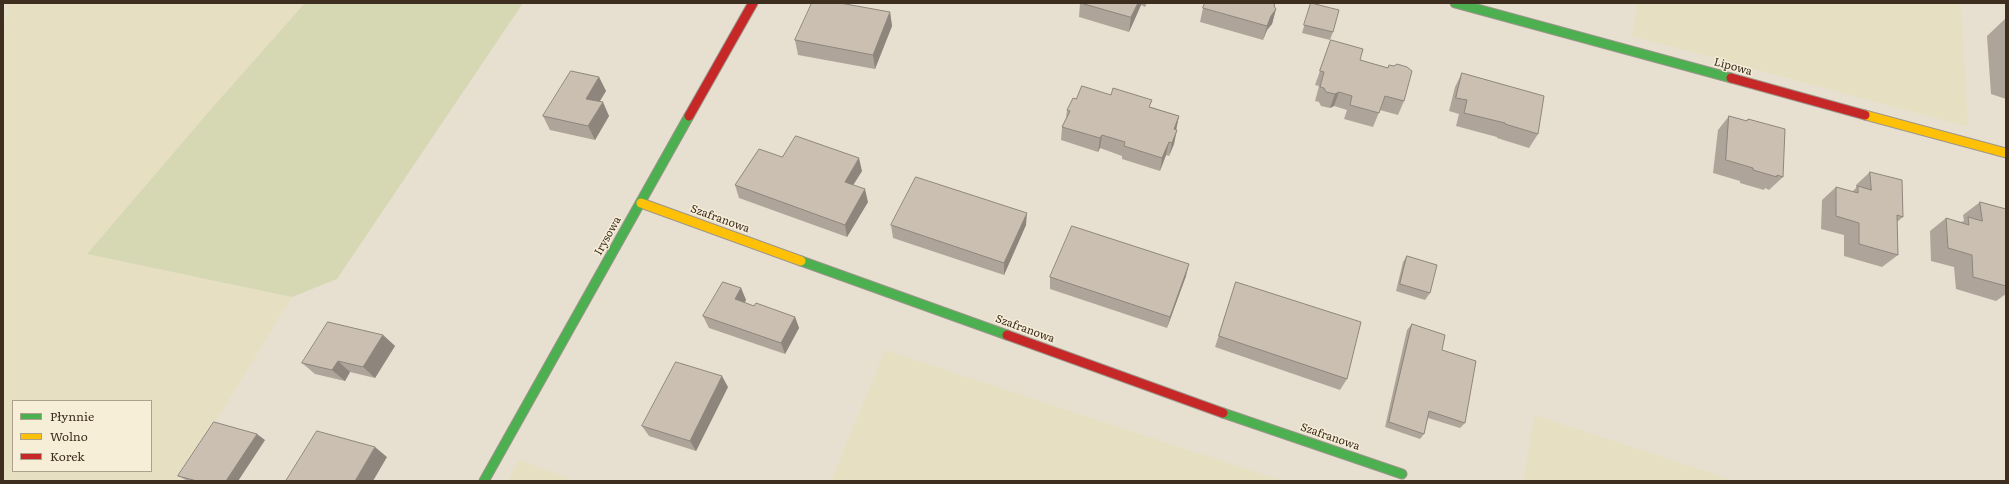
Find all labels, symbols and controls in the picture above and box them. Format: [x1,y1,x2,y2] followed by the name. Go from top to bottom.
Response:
[1712,56,1754,78] street label: Lipowa
[689,202,751,236] street label: Szafranowa
[592,214,624,258] street label: Irysowa
[994,312,1056,346] street label: Szafranowa
[12,400,152,472] legend
[50,407,94,425] text: Płynnie
[1299,421,1361,453] street label: Szafranowa
[50,427,88,445] text: Wolno
[50,447,85,465] text: Korek

